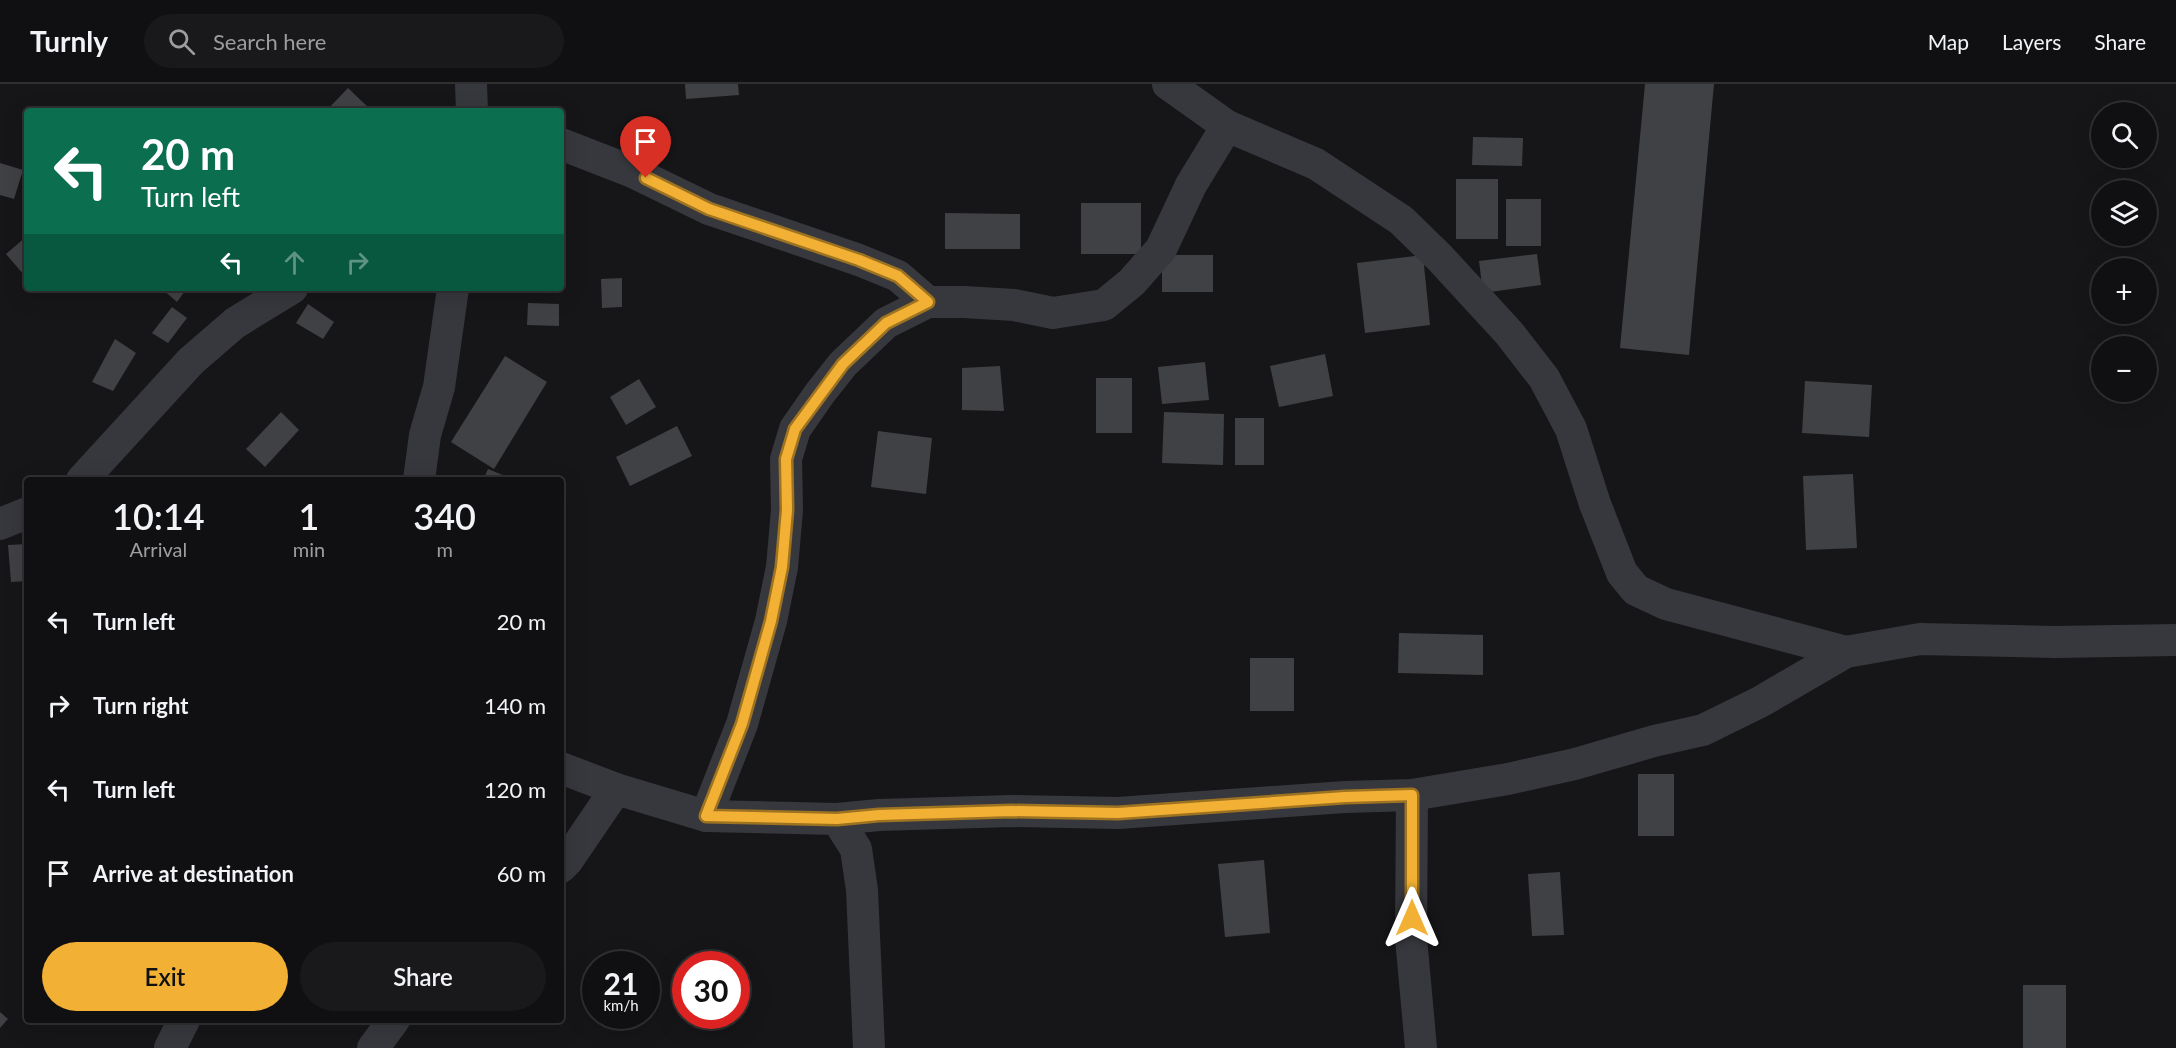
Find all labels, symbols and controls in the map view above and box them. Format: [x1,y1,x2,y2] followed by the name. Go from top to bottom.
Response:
[144,14,564,68] search box
[30,24,108,58] text: Turnly
[165,25,198,58] icon: search
[213,28,326,55] text: Search here
[1928,29,1969,54] text: Map
[2002,29,2061,54] text: Layers
[2094,29,2146,54] text: Share
[2091,102,2157,402] map controls
[2091,102,2157,168] button: search
[620,116,671,178] pin
[629,125,662,158] icon: arrive
[141,129,235,179] text: 20 m
[42,132,120,210] icon: left
[141,180,240,213] text: Turn left
[2091,180,2157,246] button: layers
[215,246,248,279] icon: left
[278,246,311,279] icon: ahead
[341,246,374,279] icon: right
[2091,258,2157,324] button: +
[2091,336,2157,402] button: −
[112,494,205,538] text: 10:14
[299,494,319,538] text: 1
[413,494,476,538] text: 340
[130,537,187,561] text: Arrival
[293,537,325,561] text: min
[436,537,453,561] text: m
[42,605,75,638] icon: left
[93,608,175,635] text: Turn left
[497,608,546,635] text: 20 m
[42,689,75,722] icon: right
[93,692,188,719] text: Turn right
[484,692,546,719] text: 140 m
[42,773,75,806] icon: left
[93,776,175,803] text: Turn left
[484,776,546,803] text: 120 m
[42,857,75,890] icon: arrive
[93,860,294,887] text: Arrive at destination
[497,860,546,887] text: 60 m
[1380,886,1444,950] position arrow
[42,942,288,1011] button: Exit
[300,942,546,1011] button: Share
[672,951,750,1029] speed limit sign: 30
[604,965,638,1001] text: 21
[603,996,639,1014] text: km/h

